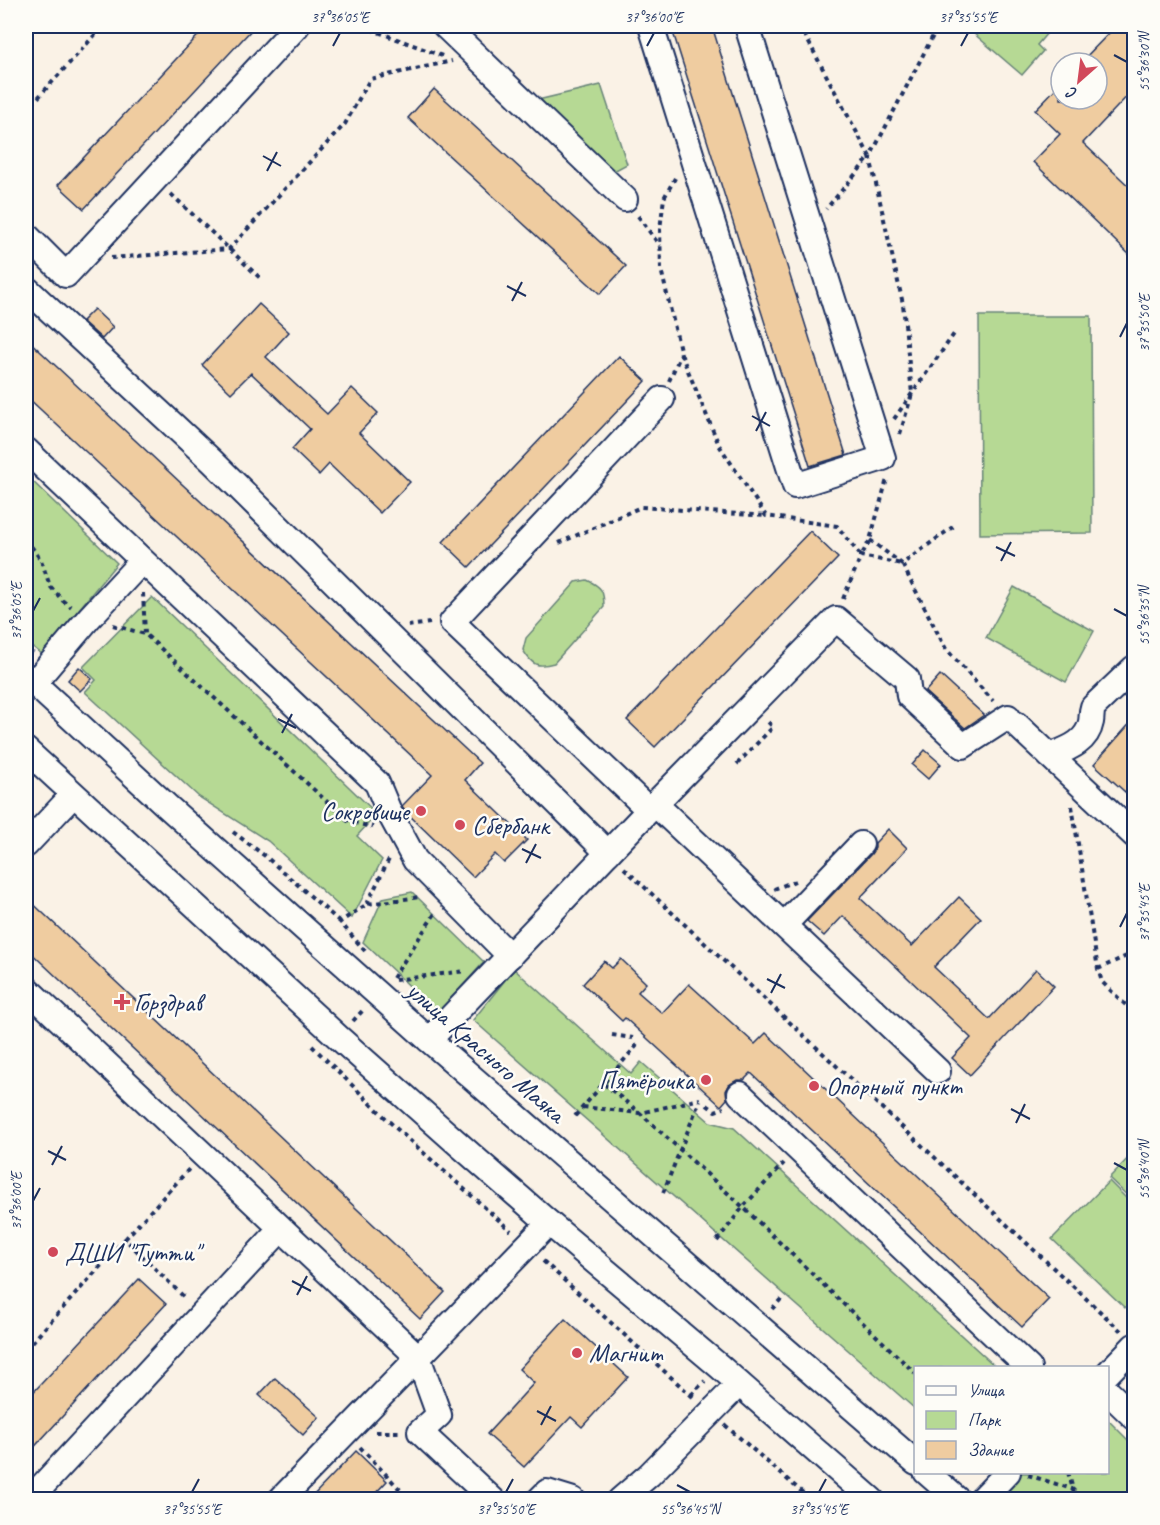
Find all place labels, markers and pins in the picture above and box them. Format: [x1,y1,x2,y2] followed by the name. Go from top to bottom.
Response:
[321,795,412,828] place label: Сокровище
[414,804,428,818] marker: Сокровище
[472,809,552,842] place label: Сбербанк
[453,818,467,832] marker: Сбербанк
[134,986,206,1019] place label: Горздрав
[115,995,129,1009] marker: Горздрав
[599,1064,696,1097] place label: Пятёрочка
[826,1070,963,1103] place label: Опорный пункт
[699,1073,713,1087] marker: Пятёрочка
[807,1079,821,1093] marker: Опорный пункт
[65,1236,205,1269] place label: ДШИ "Тутти"
[46,1245,60,1259] marker: ДШИ "Тутти"
[589,1337,664,1370] place label: Магнит
[570,1346,584,1360] marker: Магнит

